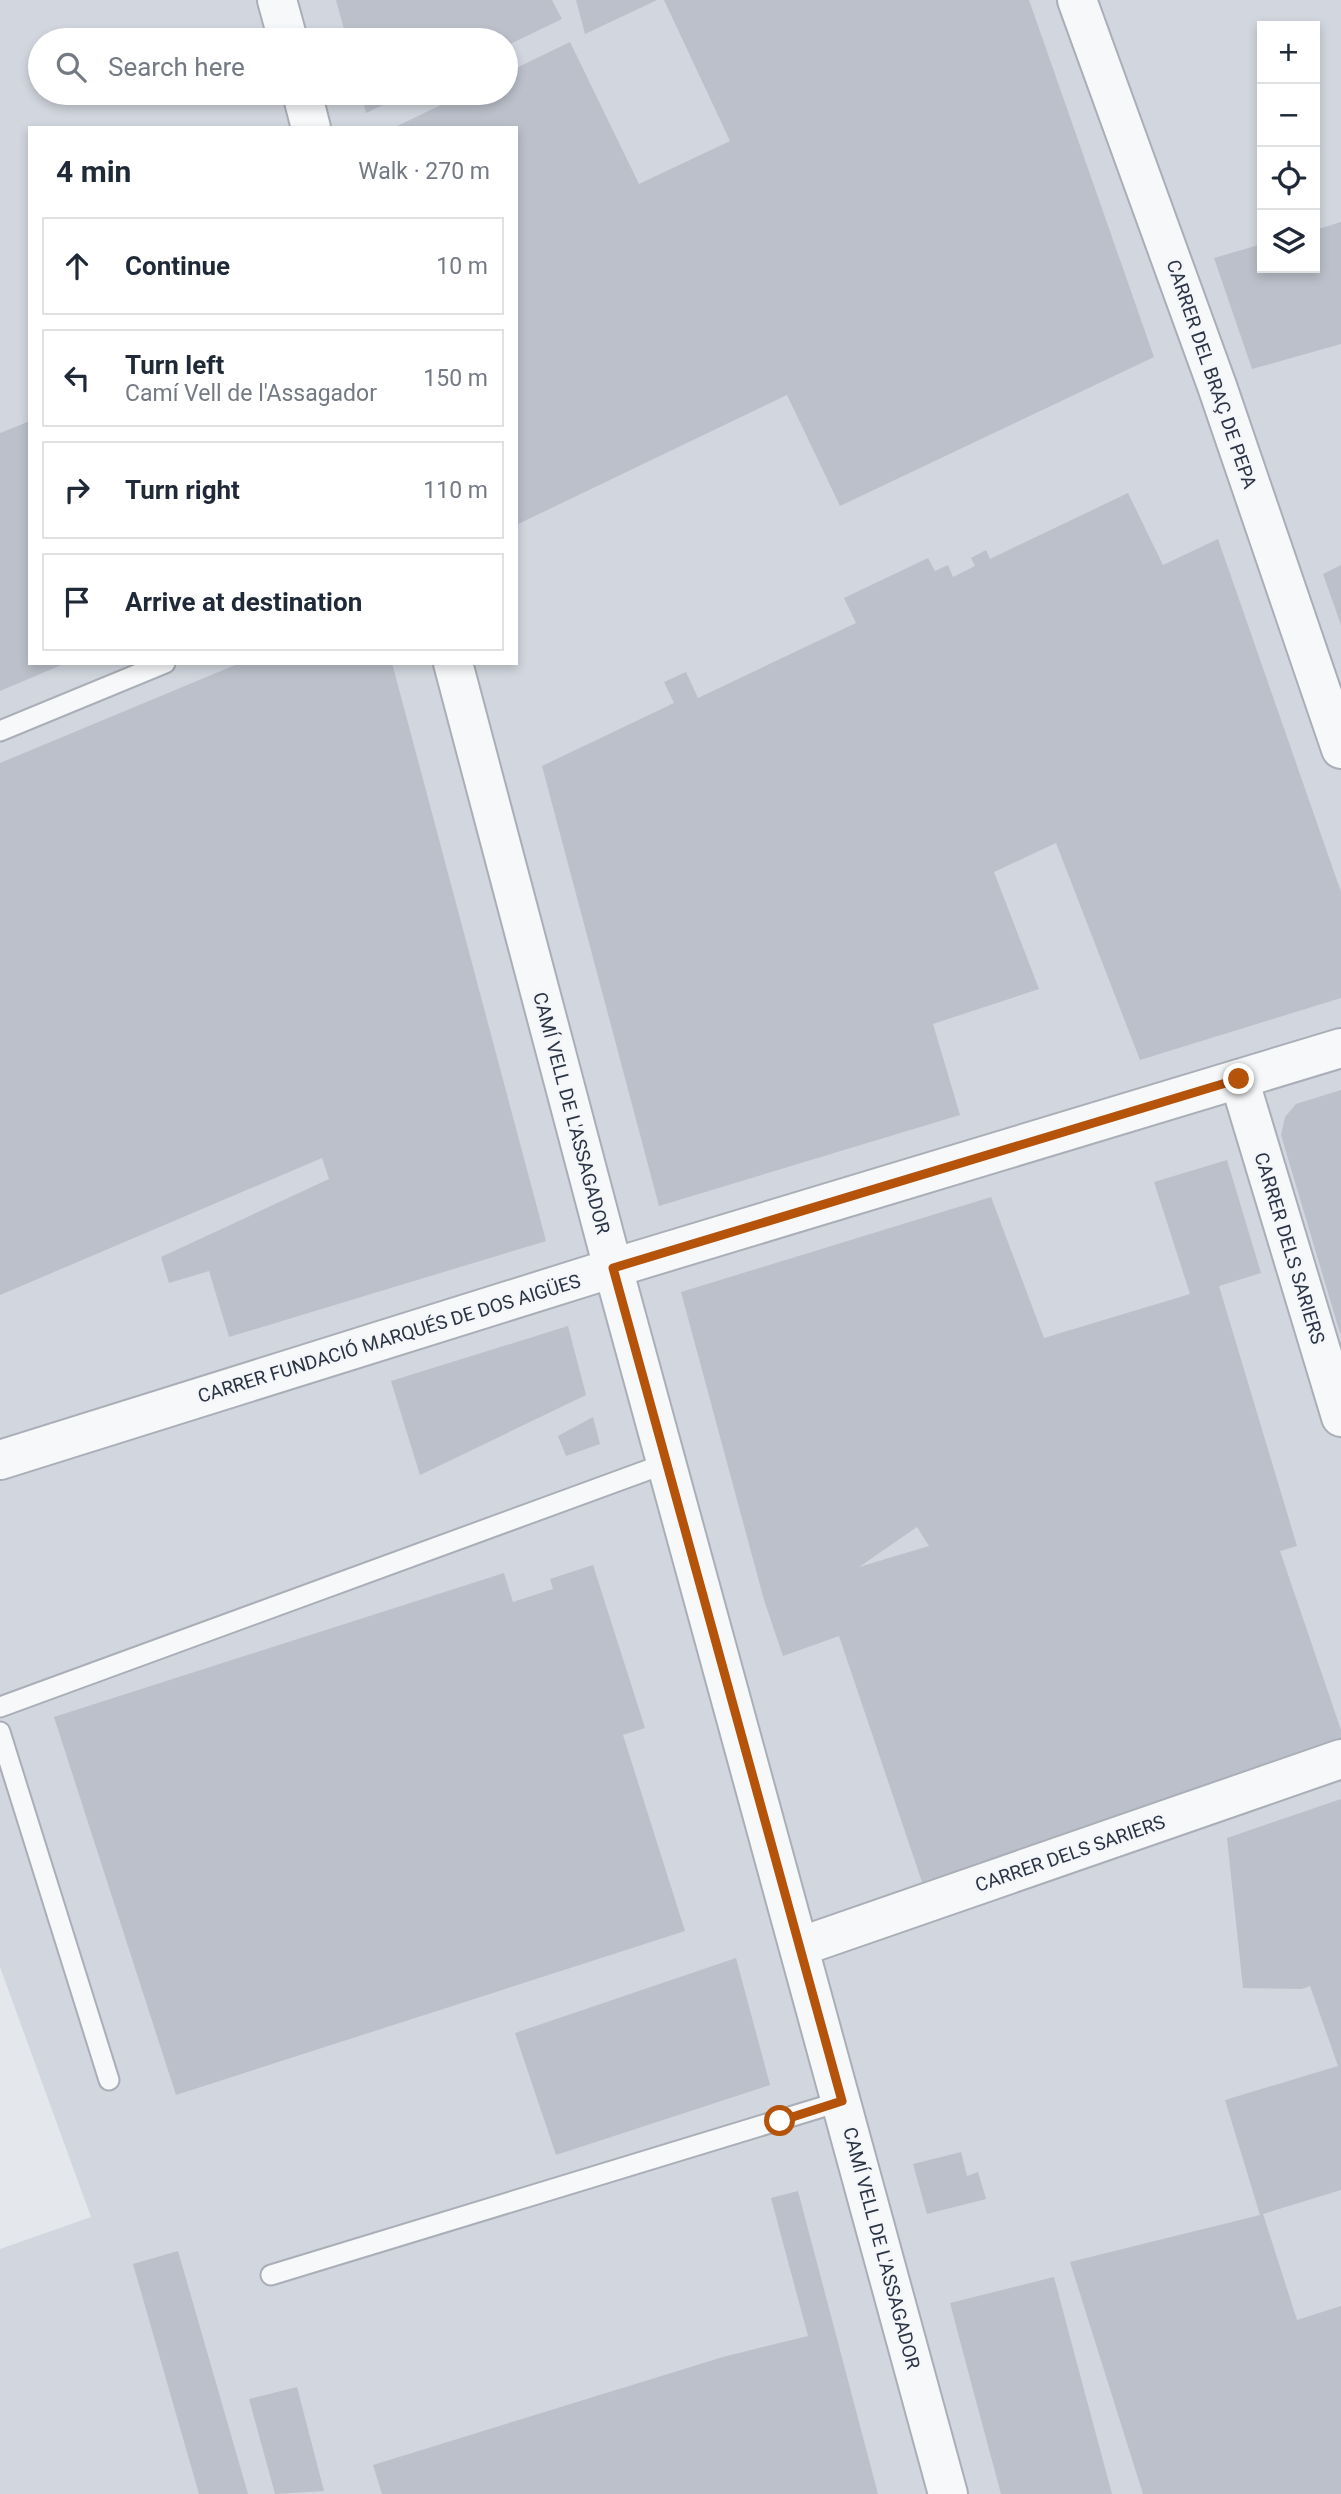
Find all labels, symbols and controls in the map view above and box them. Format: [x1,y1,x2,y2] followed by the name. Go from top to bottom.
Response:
[1257,21,1320,273] map controls
[1257,21,1320,84] button: +
[28,28,518,105] search box
[52,48,90,86] icon: search
[108,52,245,82] text: Search here
[1257,84,1320,147] button: −
[1257,147,1320,210] button: locate
[56,154,131,189] text: 4 min
[358,158,490,185] text: Walk · 270 m
[1257,210,1320,273] button: layers
[58,247,96,285] icon: ahead
[125,251,230,281] text: Continue
[436,253,488,280] text: 10 m
[1162,257,1262,492] street label: CARRER DEL BRAÇ DE PEPA
[125,350,224,380] text: Turn left
[58,359,96,397] icon: left
[423,365,488,392] text: 150 m
[125,380,377,407] text: Camí Vell de l'Assagador
[58,471,96,509] icon: right
[125,475,240,505] text: Turn right
[423,477,488,504] text: 110 m
[58,583,96,621] icon: arrive
[125,587,362,617] text: Arrive at destination
[528,990,615,1237] street label: CAMÍ VELL DE L'ASSAGADOR
[1223,1063,1254,1094] route end
[1249,1150,1330,1347] street label: CARRER DELS SARIERS
[195,1269,583,1408] street label: CARRER FUNDACIÓ MARQUÉS DE DOS AIGÜES
[972,1810,1168,1897] street label: CARRER DELS SARIERS
[764,2105,795,2136] route start
[838,2125,925,2372] street label: CAMÍ VELL DE L'ASSAGADOR

